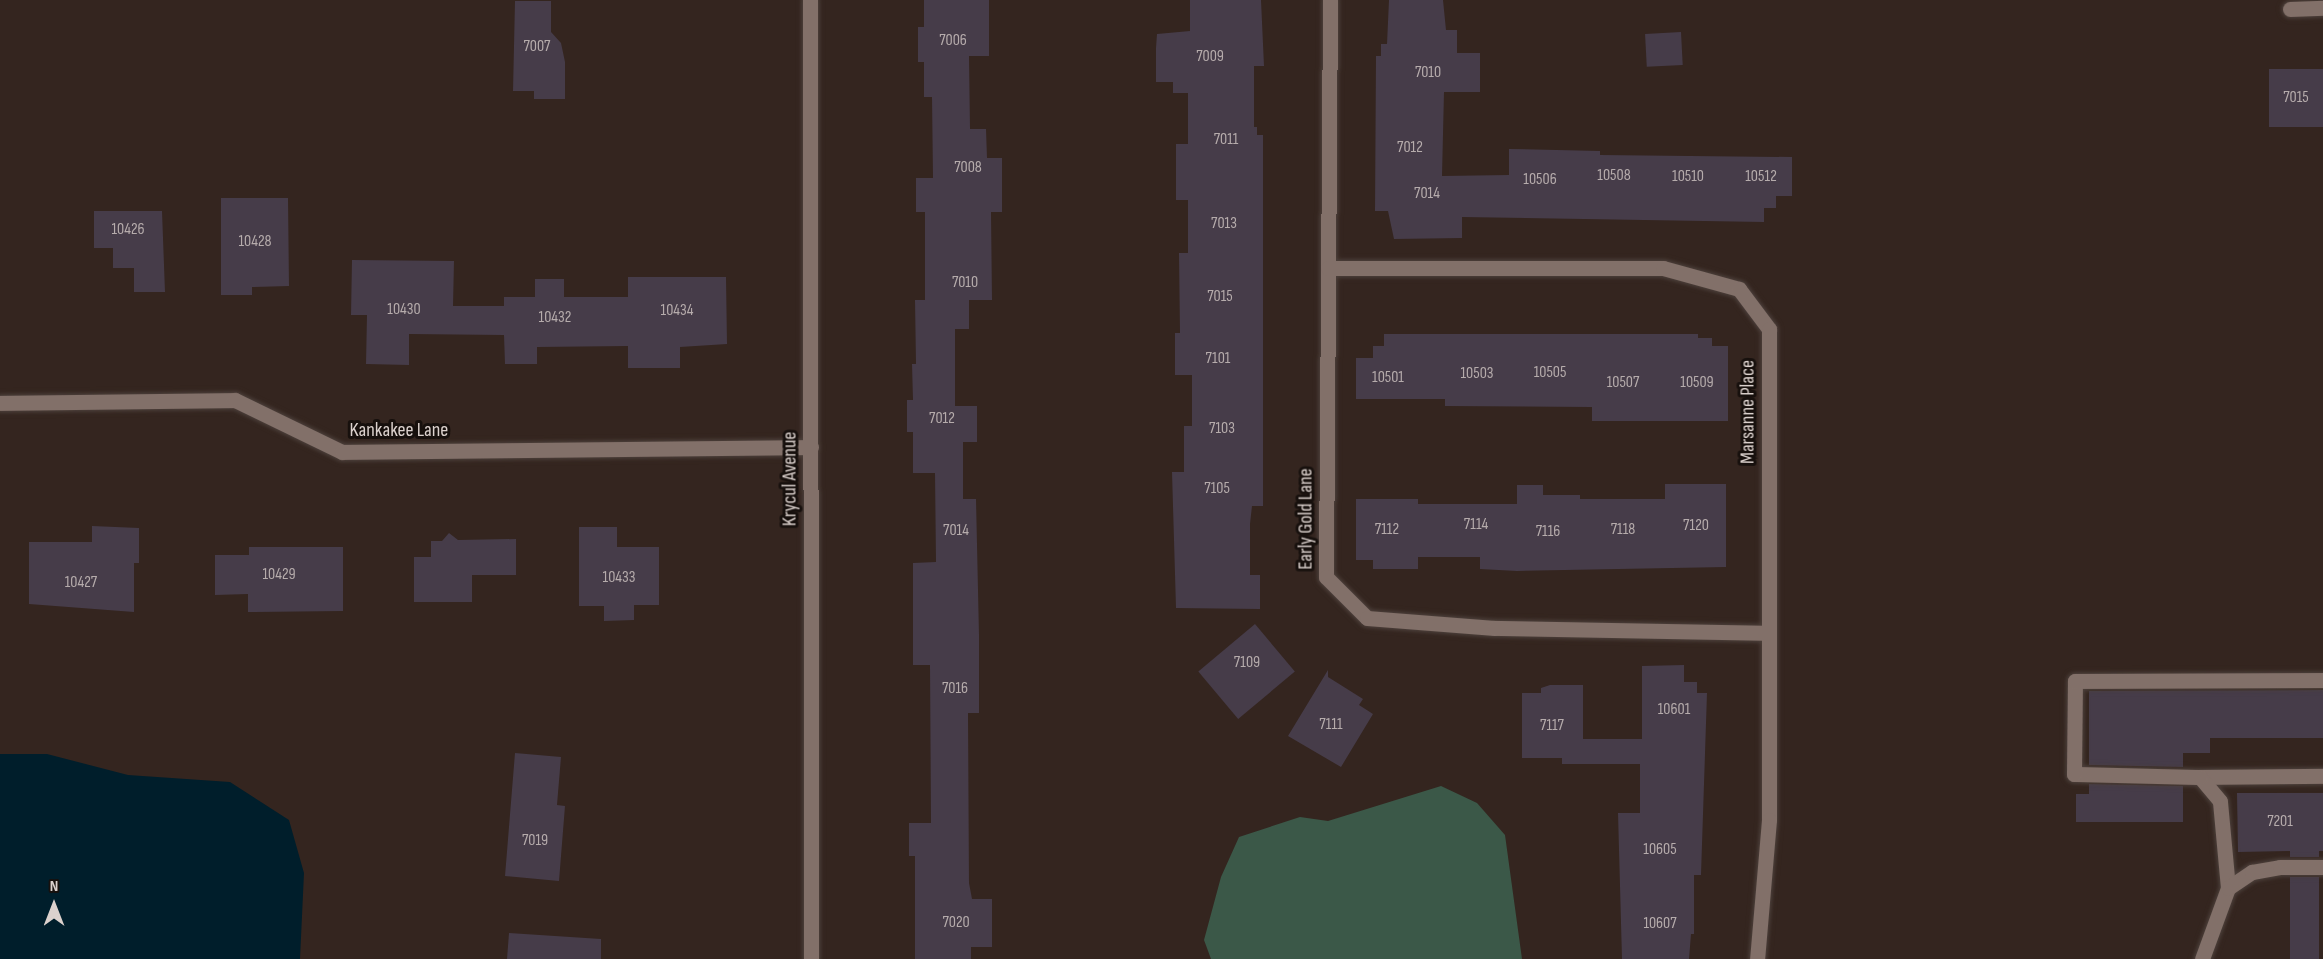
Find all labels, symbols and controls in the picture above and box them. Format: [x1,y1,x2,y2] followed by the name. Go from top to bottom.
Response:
[939,31,967,51] house number: 7006
[524,37,550,57] house number: 7007
[1196,47,1224,67] house number: 7009
[1415,63,1441,83] house number: 7010
[2283,88,2309,108] house number: 7015
[1214,130,1238,150] house number: 7011
[1397,138,1423,158] house number: 7012
[954,158,982,178] house number: 7008
[1597,166,1631,186] house number: 10508
[1672,167,1704,187] house number: 10510
[1745,167,1777,187] house number: 10512
[1523,170,1557,190] house number: 10506
[1414,184,1440,204] house number: 7014
[1211,214,1237,234] house number: 7013
[111,220,145,240] house number: 10426
[238,232,272,252] house number: 10428
[952,273,978,293] house number: 7010
[1207,287,1233,307] house number: 7015
[387,300,421,320] house number: 10430
[661,301,693,321] house number: 10434
[539,308,571,328] house number: 10432
[1206,349,1230,369] house number: 7101
[1736,360,1760,464] street label: Marsanne Place
[1534,363,1566,383] house number: 10505
[1461,364,1493,384] house number: 10503
[1372,368,1404,388] house number: 10501
[1607,373,1639,393] house number: 10507
[1680,373,1714,393] house number: 10509
[929,409,955,429] house number: 7012
[350,418,448,442] street label: Kankakee Lane
[1209,419,1235,439] house number: 7103
[778,432,802,526] street label: Krycul Avenue
[1294,468,1318,570] street label: Early Gold Lane
[1204,479,1230,499] house number: 7105
[1464,515,1488,535] house number: 7114
[1683,516,1709,536] house number: 7120
[1375,520,1399,540] house number: 7112
[1611,520,1635,540] house number: 7118
[943,521,969,541] house number: 7014
[1536,522,1560,542] house number: 7116
[262,565,296,585] house number: 10429
[603,568,635,588] house number: 10433
[65,573,97,593] house number: 10427
[1234,653,1260,673] house number: 7109
[942,679,968,699] house number: 7016
[1658,700,1690,720] house number: 10601
[1319,715,1343,735] house number: 7111
[1540,716,1564,736] house number: 7117
[2267,812,2293,832] house number: 7201
[522,831,548,851] house number: 7019
[1643,840,1677,860] house number: 10605
[24,875,84,935] north arrow
[50,877,58,896] text: N
[942,913,970,933] house number: 7020
[1643,914,1677,934] house number: 10607

